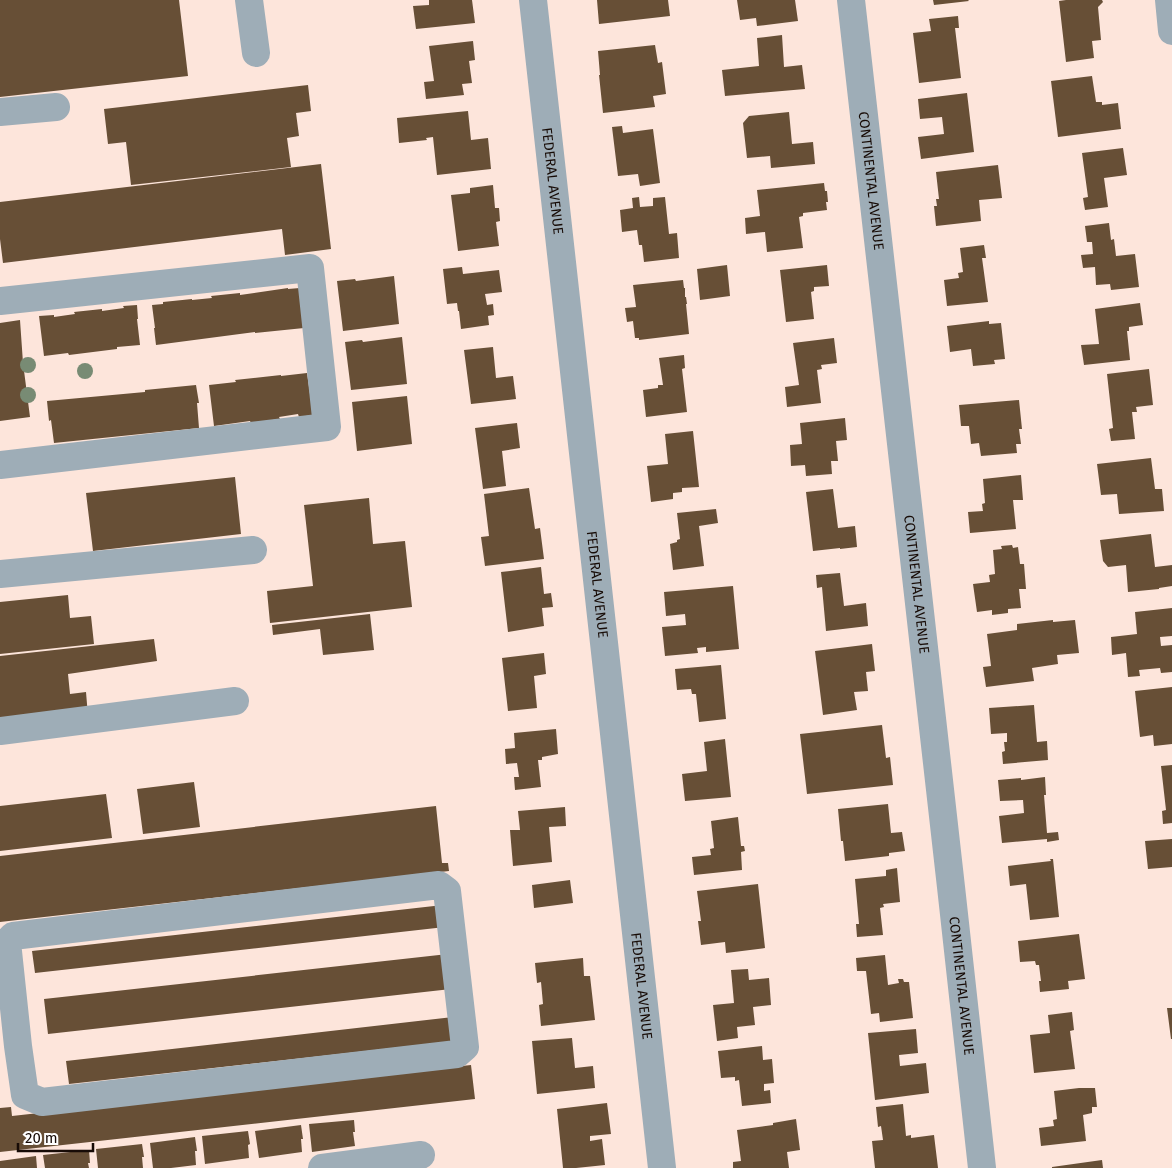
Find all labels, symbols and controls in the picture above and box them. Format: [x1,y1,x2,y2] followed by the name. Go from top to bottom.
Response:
[855,111,887,251] street label: CONTINENTAL AVENUE
[538,127,567,235] street label: FEDERAL AVENUE
[900,514,933,655] street label: CONTINENTAL AVENUE
[583,530,611,639] street label: FEDERAL AVENUE
[945,916,978,1056] street label: CONTINENTAL AVENUE
[627,932,656,1040] street label: FEDERAL AVENUE
[18,1120,92,1152] scale bar
[25,1129,58,1147] text: 20 m

